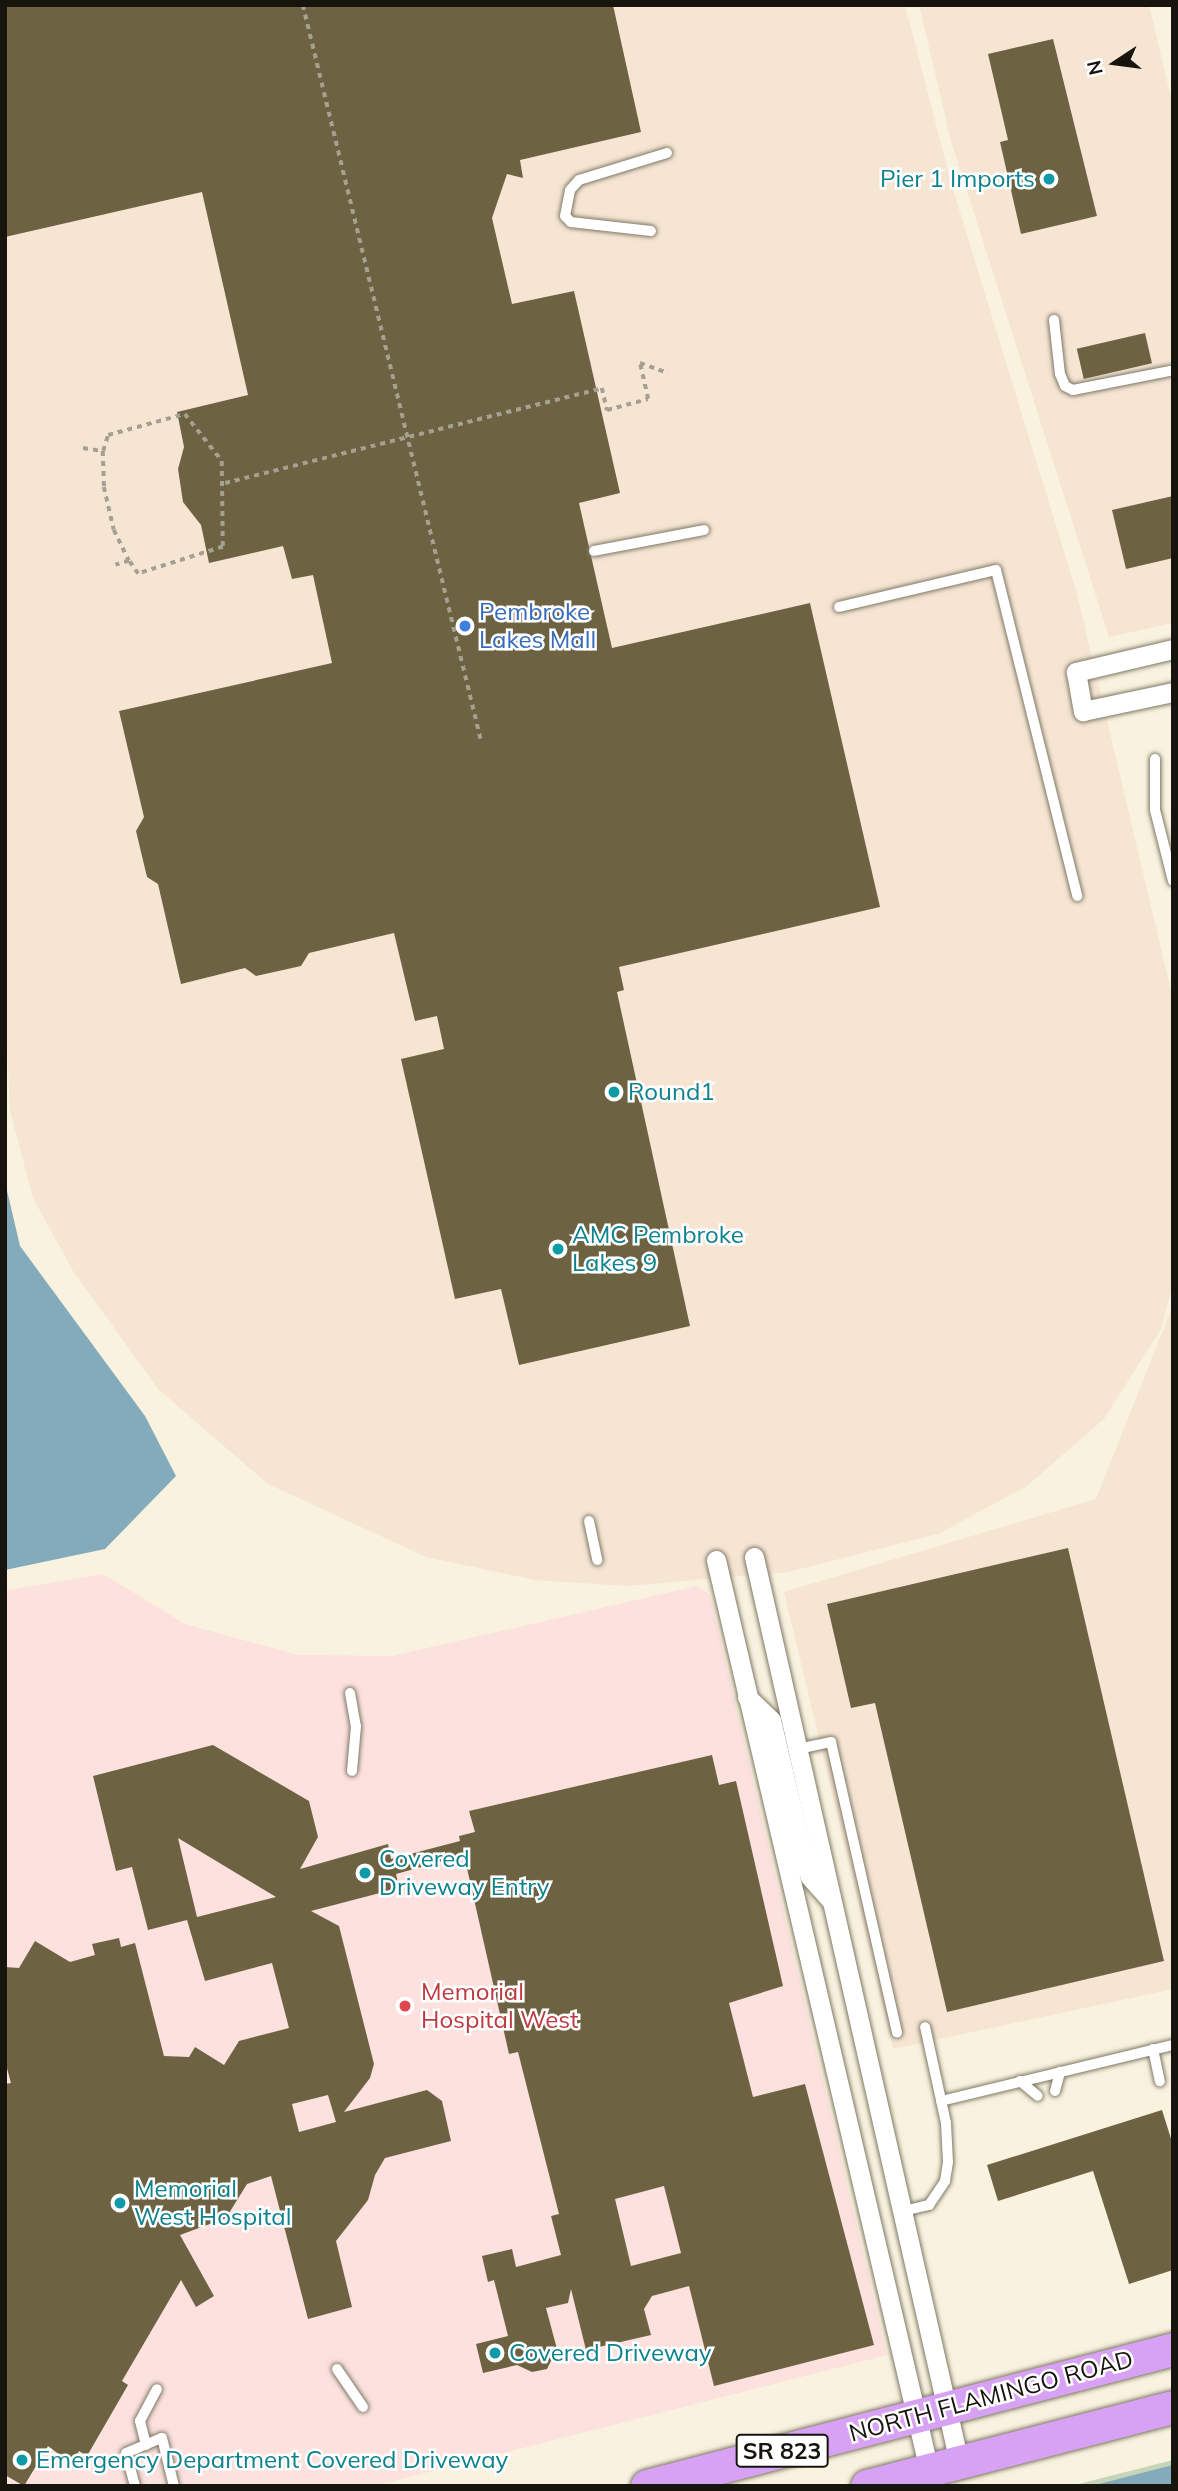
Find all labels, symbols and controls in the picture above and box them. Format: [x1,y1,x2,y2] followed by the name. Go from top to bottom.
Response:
[1080,28,1150,98] north arrow
[1081,58,1108,77] text: N
[880,165,1035,193] place label: Pier 1 Imports
[1041,171,1057,187] marker: Pier 1 Imports
[479,598,596,654] place label: Pembroke Lakes Mall
[457,618,473,634] marker: Pembroke Lakes Mall
[628,1078,715,1106] place label: Round1
[606,1084,622,1100] marker: Round1
[572,1221,744,1277] place label: AMC Pembroke Lakes 9
[550,1241,566,1257] marker: AMC Pembroke Lakes 9
[379,1845,549,1901] place label: Covered Driveway Entry
[357,1865,373,1881] marker: Covered Driveway Entry
[421,1978,578,2034] place label: Memorial Hospital West
[395,1996,415,2016] marker: Memorial Hospital West
[134,2175,291,2231] place label: Memorial West Hospital
[112,2195,128,2211] marker: Memorial West Hospital
[509,2339,711,2367] place label: Covered Driveway
[846,2344,1136,2448] street label: NORTH FLAMINGO ROAD
[487,2345,503,2361] marker: Covered Driveway
[735,2432,829,2470] road number: SR 823
[36,2446,508,2474] place label: Emergency Department Covered Driveway
[14,2452,30,2468] marker: Emergency Department Covered Driveway

